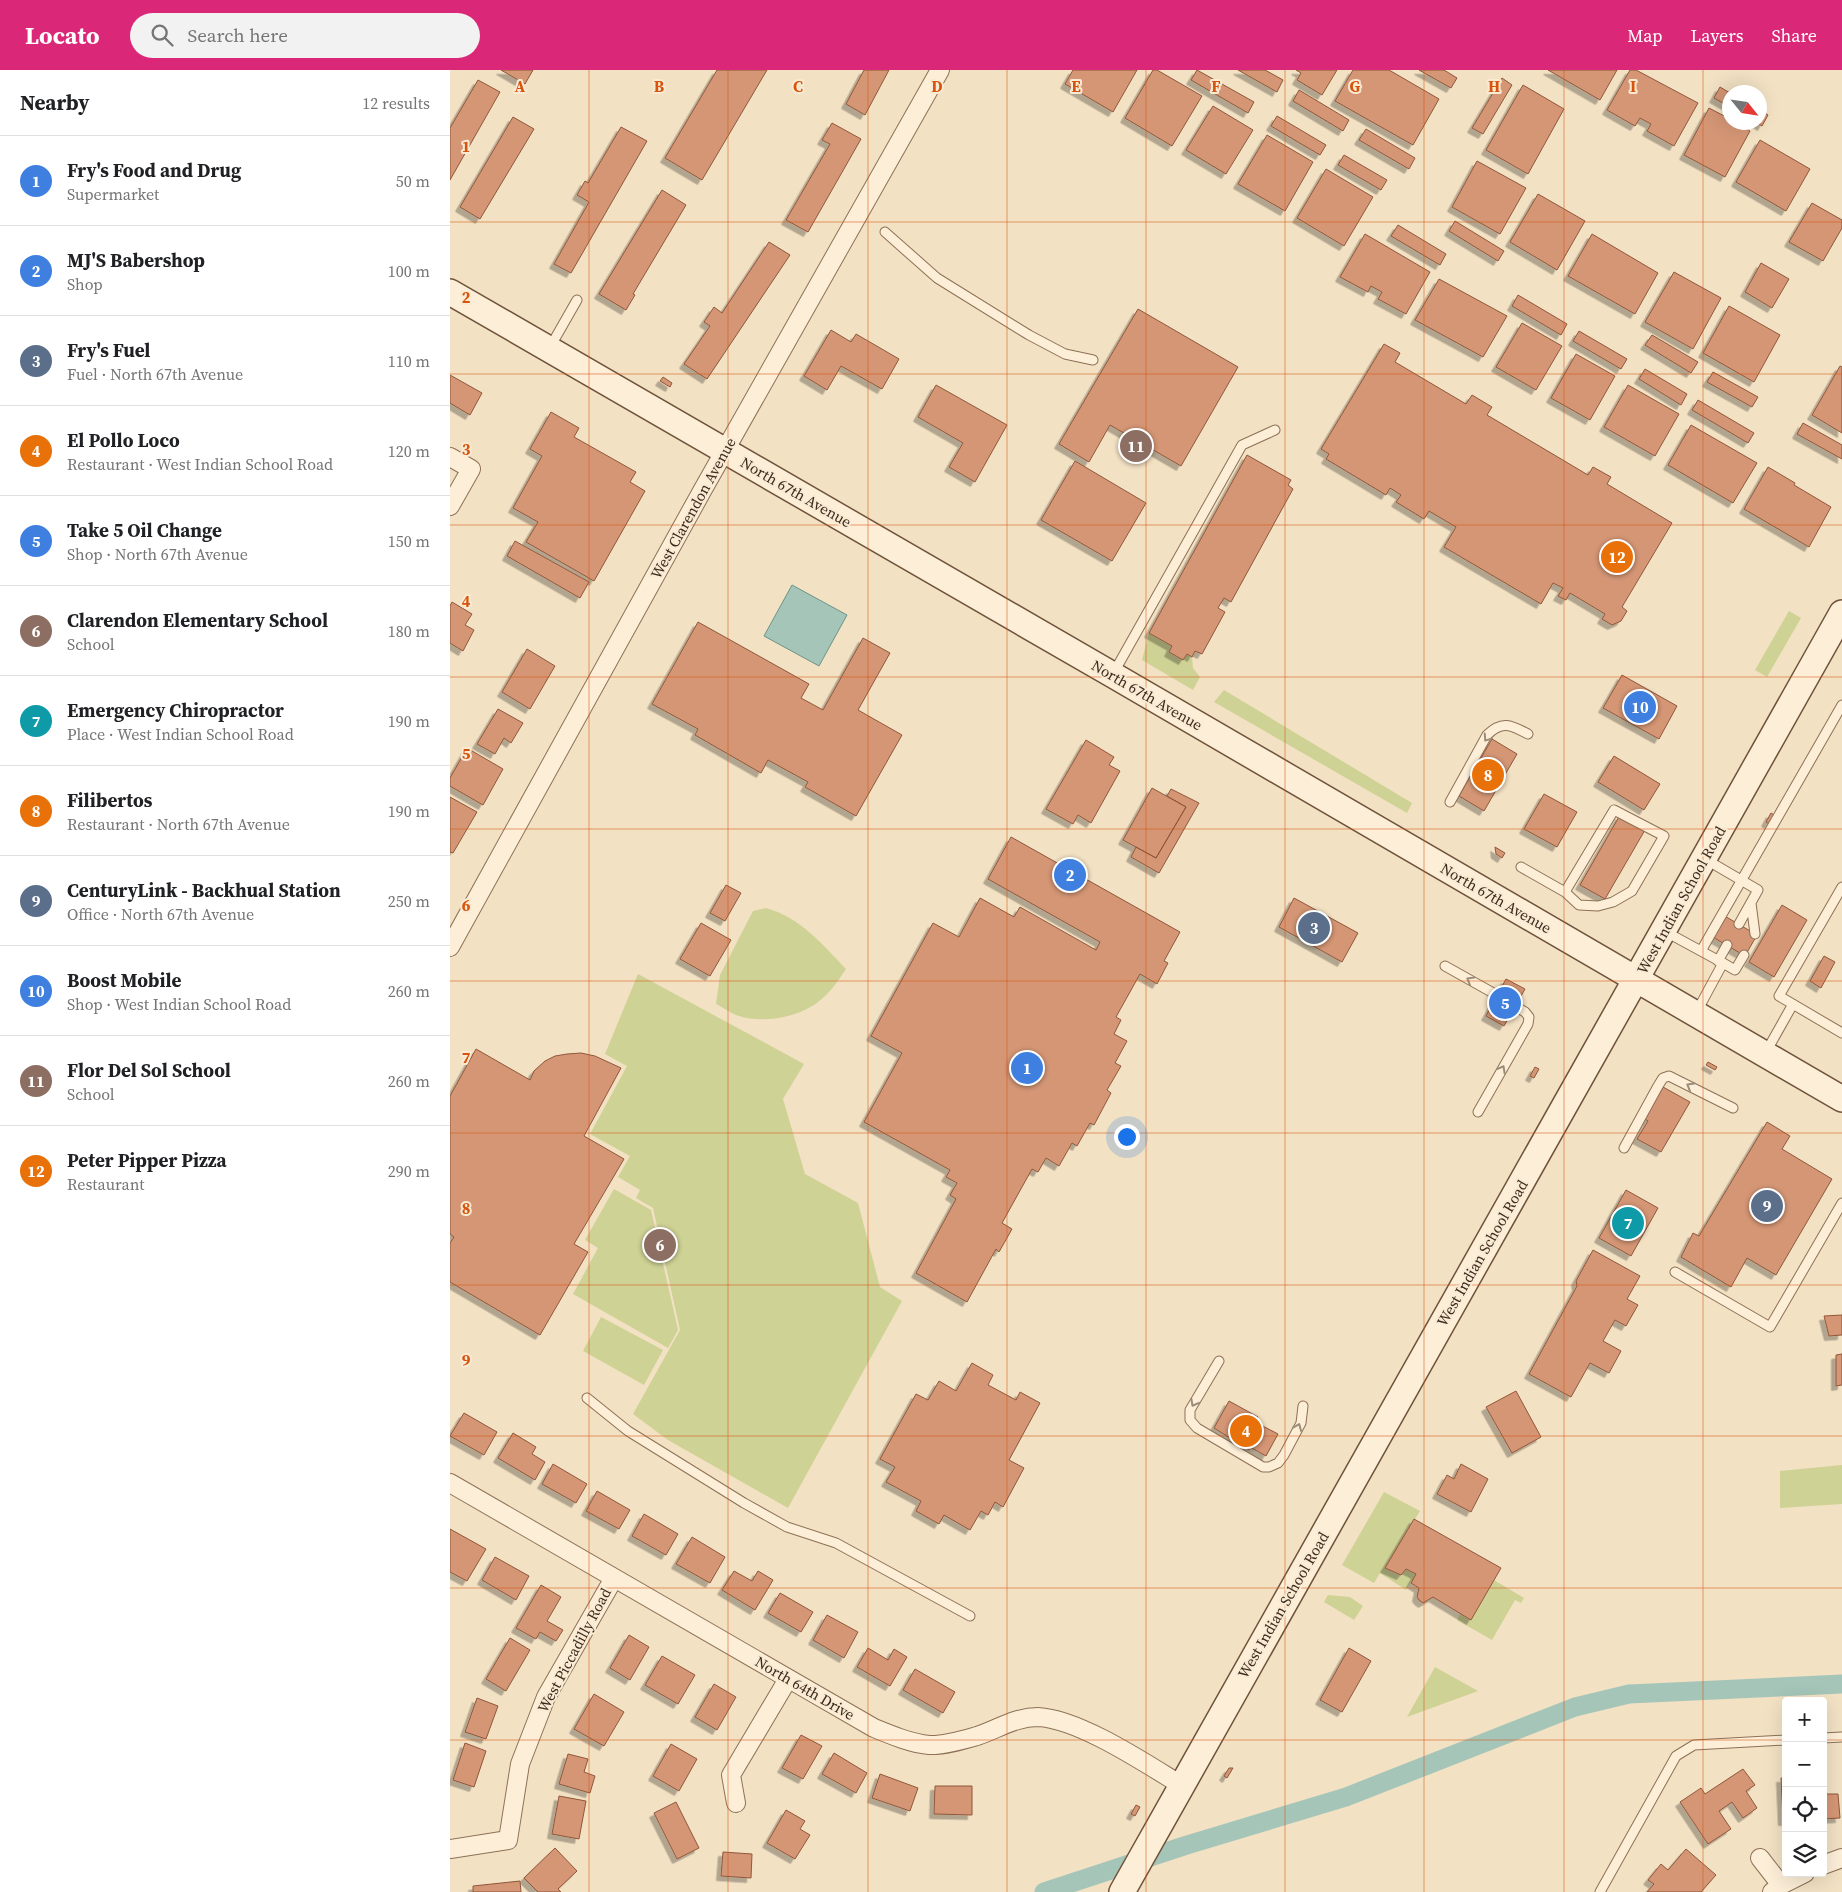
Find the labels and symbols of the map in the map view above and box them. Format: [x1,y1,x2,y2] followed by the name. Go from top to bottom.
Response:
[515,75,526,97] text: A
[654,75,665,97] text: B
[793,75,803,97] text: C
[931,75,943,97] text: D
[1071,75,1081,97] text: E
[1211,75,1221,97] text: F
[1350,75,1361,97] text: G
[1488,75,1500,97] text: H
[1630,75,1636,97] text: I
[1722,85,1767,130] north arrow
[462,135,470,157] text: 1
[462,286,471,308] text: 2
[1120,427,1152,465] pin: 11
[645,433,741,583] street label: West Clarendon Avenue
[462,438,471,460] text: 3
[737,452,856,532] street label: North 67th Avenue
[1601,538,1633,576] pin: 12
[462,590,471,612] text: 4
[1088,655,1207,735] street label: North 67th Avenue
[1624,688,1656,726] pin: 10
[1483,733,1493,742] one-way arrow
[462,742,471,764] text: 5
[1472,756,1504,794] pin: 8
[1632,822,1731,978] street label: West Indian School Road
[1054,856,1086,894] pin: 2
[1437,858,1556,938] street label: North 67th Avenue
[462,894,471,916] text: 6
[1298,909,1330,947] pin: 3
[1467,976,1476,986] one-way arrow
[1489,984,1521,1022] pin: 5
[462,1046,471,1068] text: 7
[1011,1049,1043,1087] pin: 1
[1496,1066,1506,1075] one-way arrow
[1686,1082,1695,1092] one-way arrow
[1114,1124,1140,1150] your location
[1431,1176,1533,1330] street label: West Indian School Road
[1751,1187,1783,1225] pin: 9
[462,1197,470,1219] text: 8
[1612,1204,1644,1242] pin: 7
[644,1226,676,1264] pin: 6
[462,1349,471,1371] text: 9
[1190,1398,1200,1407] one-way arrow
[1230,1412,1262,1450] pin: 4
[1291,1423,1302,1432] one-way arrow
[1232,1528,1334,1682] street label: West Indian School Road
[532,1583,616,1716] street label: West Piccadilly Road
[751,1651,859,1725] street label: North 64th Drive

